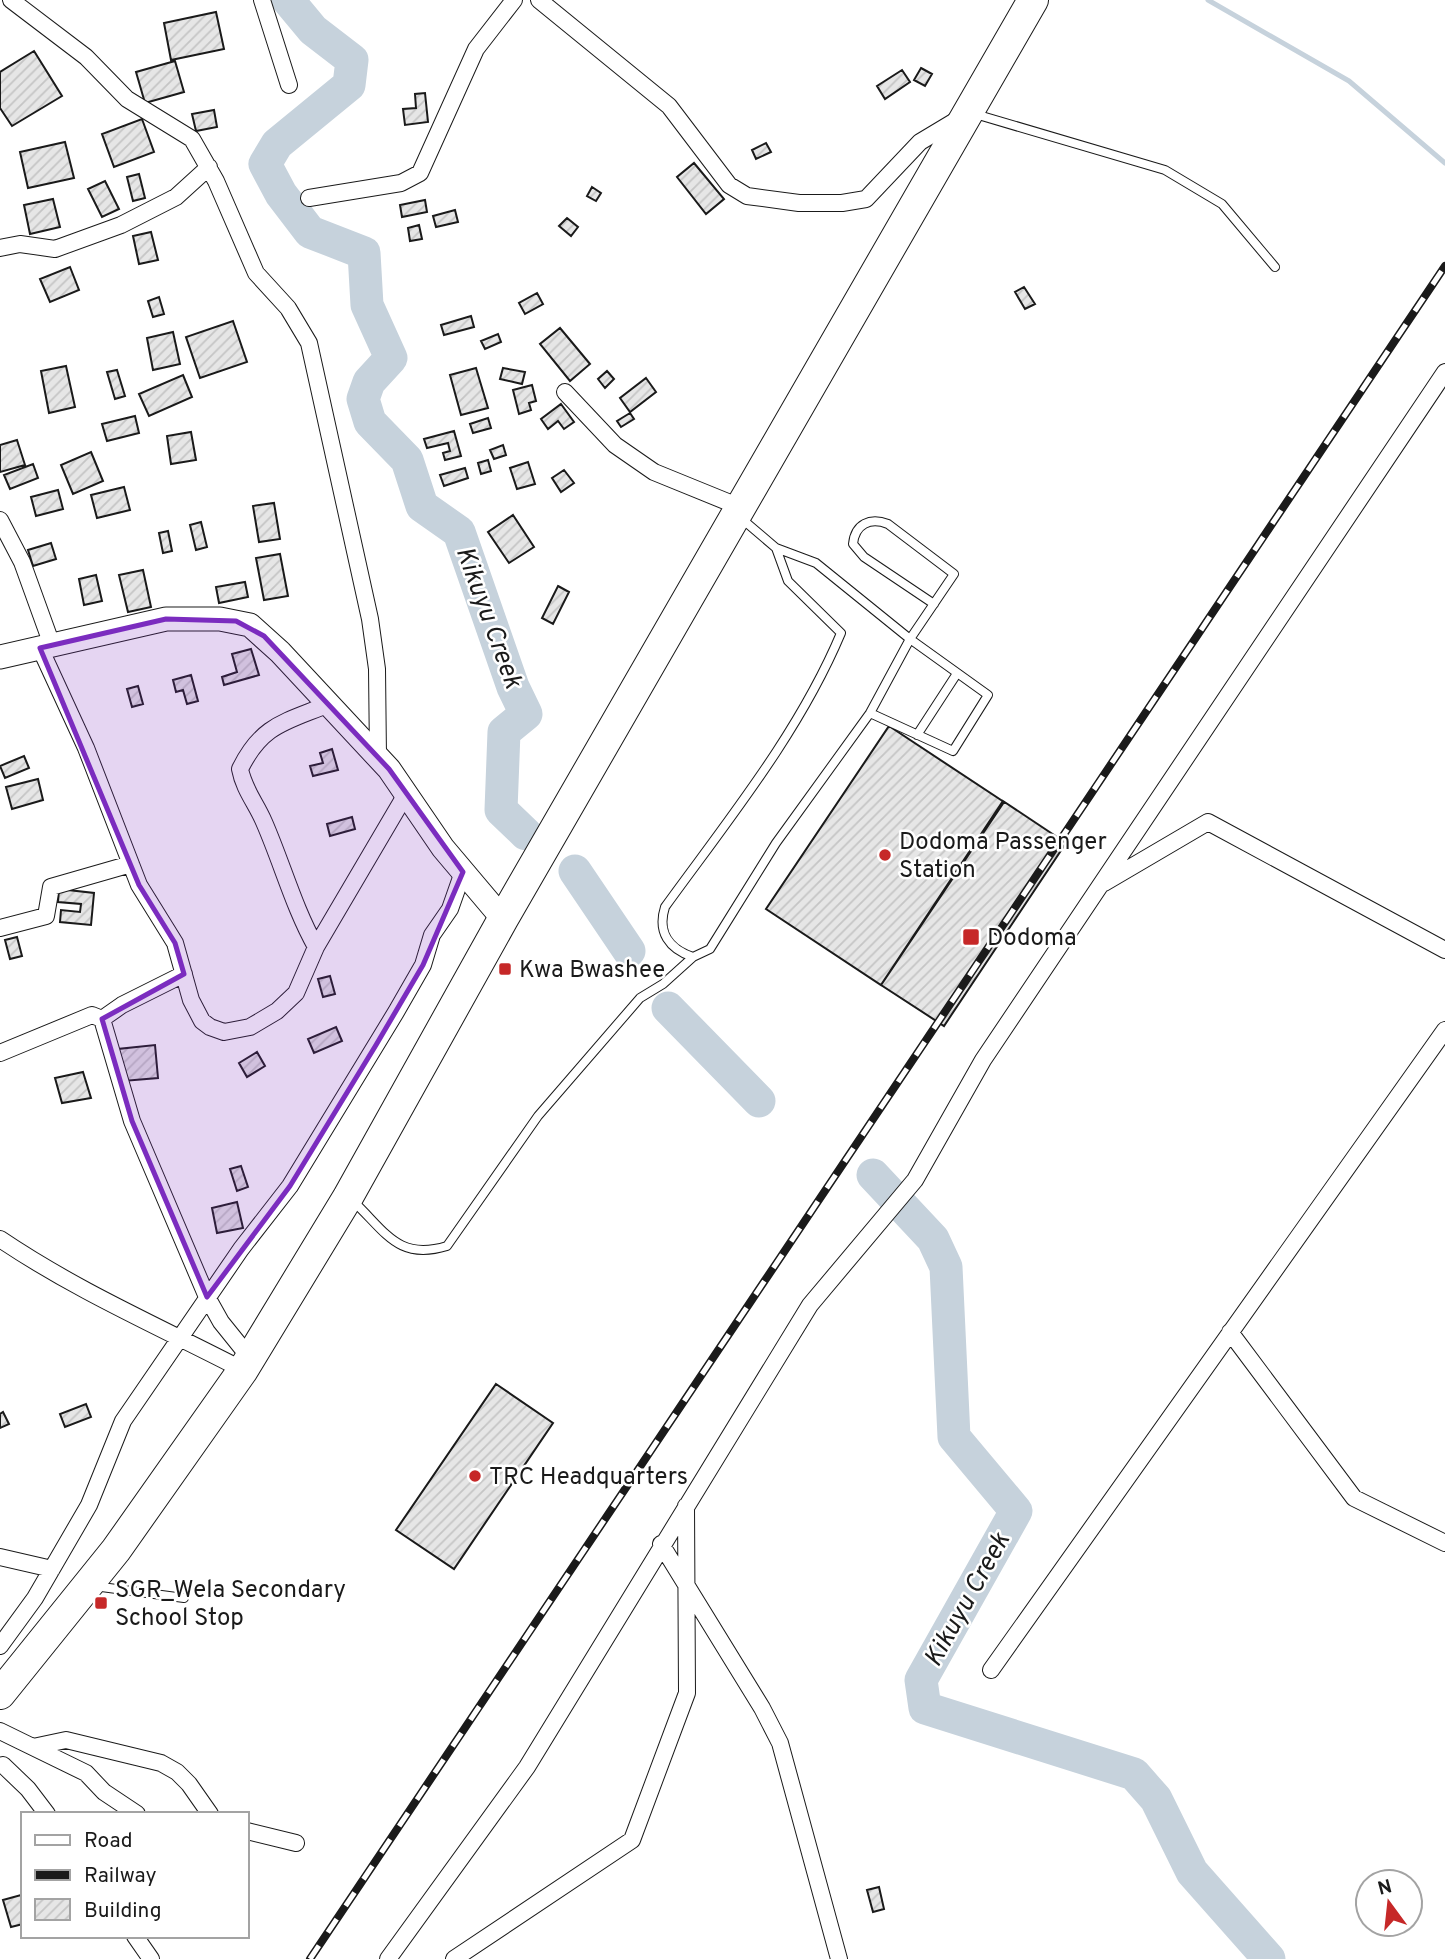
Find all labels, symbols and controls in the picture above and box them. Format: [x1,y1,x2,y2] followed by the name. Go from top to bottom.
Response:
[447,542,529,694] water label: Kikuyu Creek
[899,828,1107,886] place label: Dodoma Passenger Station
[877,847,893,863] marker: Dodoma Passenger Station
[987,924,1077,954] place label: Dodoma
[961,927,981,947] marker: Dodoma
[519,956,665,986] place label: Kwa Bwashee
[497,961,513,977] marker: Kwa Bwashee
[489,1463,688,1493] place label: TRC Headquarters
[467,1468,483,1484] marker: TRC Headquarters
[918,1527,1019,1673] water label: Kikuyu Creek
[115,1576,346,1634] place label: SGR_Wela Secondary School Stop
[93,1595,109,1611] marker: SGR_Wela Secondary School Stop
[21,1812,248,1938] legend
[84,1828,133,1855] text: Road
[84,1863,157,1890] text: Railway
[1354,1868,1424,1938] north arrow
[1375,1875,1395,1902] text: N
[84,1898,162,1925] text: Building

